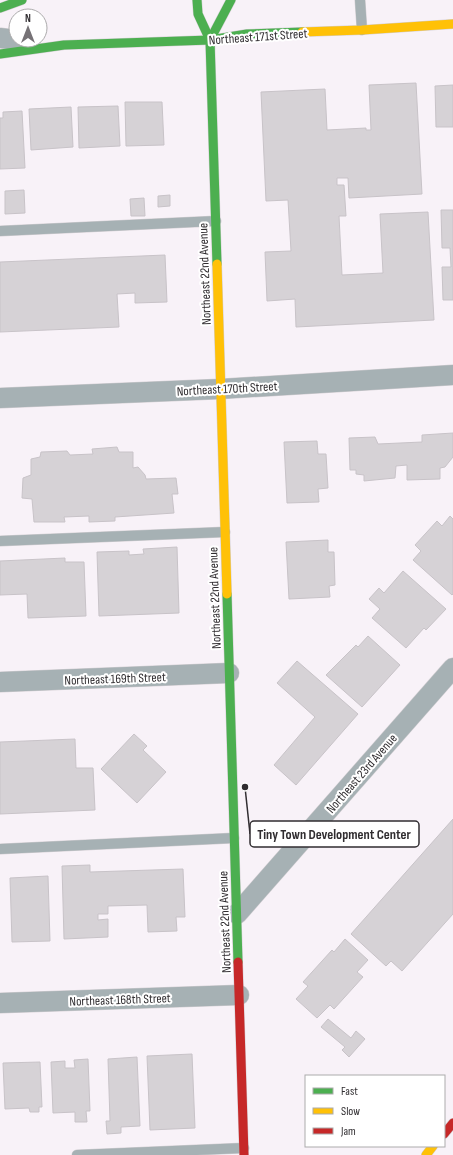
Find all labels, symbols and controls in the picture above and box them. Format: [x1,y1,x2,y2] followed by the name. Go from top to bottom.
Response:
[8,8,48,48] north arrow
[25,12,31,25] text: N
[208,26,308,48] street label: Northeast 171st Street
[195,223,215,325] street label: Northeast 22nd Avenue
[176,378,278,400] street label: Northeast 170th Street
[205,547,225,649] street label: Northeast 22nd Avenue
[64,669,166,689] street label: Northeast 169th Street
[323,731,401,817] street label: Northeast 23rd Avenue
[250,821,419,847] callout: Tiny Town Development Center
[257,826,412,843] text: Tiny Town Development Center
[215,871,235,973] street label: Northeast 22nd Avenue
[69,990,171,1010] street label: Northeast 168th Street
[305,1075,445,1147] legend
[341,1084,358,1099] text: Fast
[341,1104,360,1119] text: Slow
[340,1124,356,1139] text: Jam

